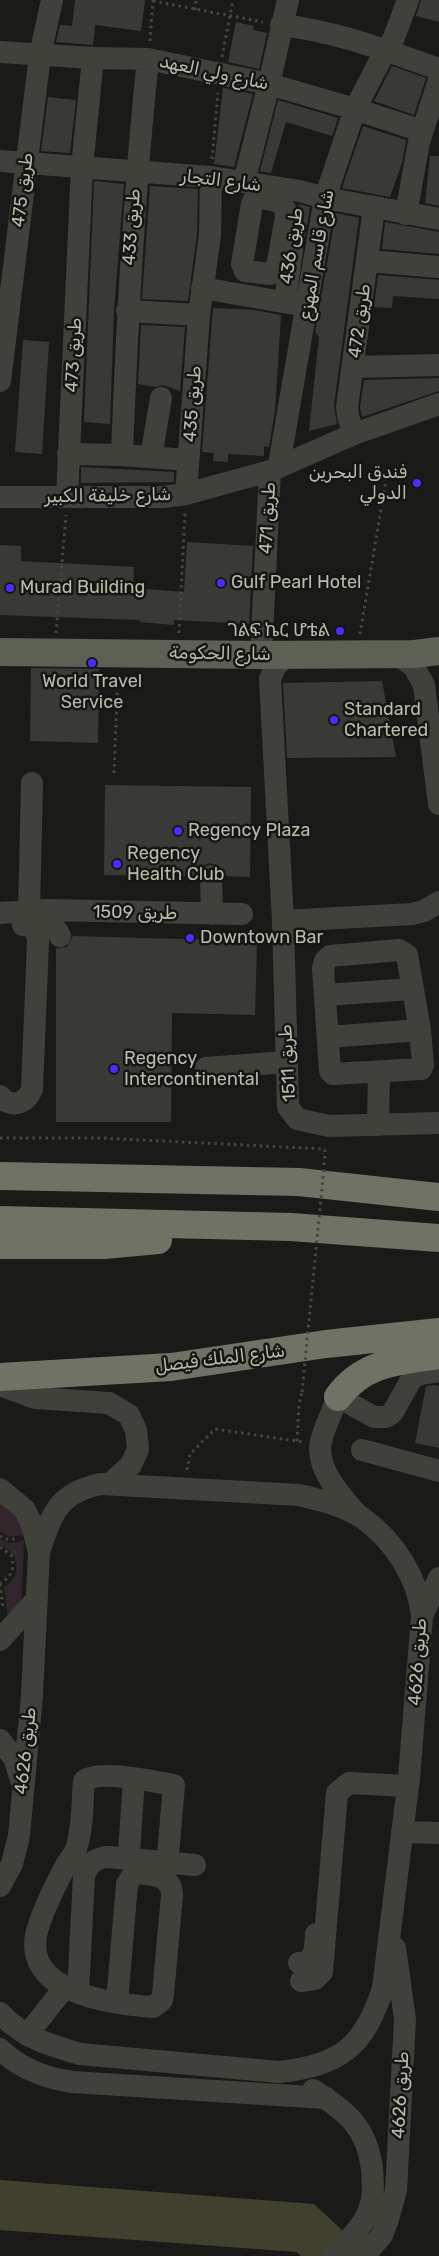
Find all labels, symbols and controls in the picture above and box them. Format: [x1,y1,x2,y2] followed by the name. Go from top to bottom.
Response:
[157,51,271,95] street label: شارع ولي العهد
[8,152,38,228] street label: طريق 475
[180,165,262,197] street label: شارع التجار
[119,188,145,266] street label: طريق 433
[295,188,339,322] street label: شارع قاسم المهزع
[276,206,308,286] street label: طريق 436
[344,283,376,359] street label: طريق 472
[61,317,87,393] street label: طريق 473
[180,365,206,443] street label: طريق 435
[309,462,407,504] place label: فندق البحرين الدولي
[411,477,423,489] marker: فندق البحرين الدولي
[255,482,281,554] street label: طريق 471
[44,484,172,508] street label: شارع خليفة الكبير
[231,572,361,594] place label: Gulf Pearl Hotel
[20,577,145,599] place label: Murad Building
[215,577,227,589] marker: Gulf Pearl Hotel
[4,582,16,594] marker: Murad Building
[228,620,330,642] place label: ገልፍ ኬር ሆቴል
[334,625,346,637] marker: ገልፍ ኬር ሆቴል
[169,642,271,666] street label: شارع الحكومة
[86,657,98,669] marker: World Travel Service
[42,671,142,714] place label: World Travel Service
[344,699,428,742] place label: Standard Chartered
[328,714,340,726] marker: Standard Chartered
[188,820,310,842] place label: Regency Plaza
[172,825,184,837] marker: Regency Plaza
[127,843,225,886] place label: Regency Health Club
[111,858,123,870] marker: Regency Health Club
[93,901,177,925] street label: طريق 1509
[200,927,323,949] place label: Downtown Bar
[184,932,196,944] marker: Downtown Bar
[275,1024,301,1102] street label: طريق 1511
[124,1048,259,1090] place label: Regency Intercontinental
[108,1063,120,1075] marker: Regency Intercontinental
[154,1340,286,1378] street label: شارع الملك فيصل
[404,1618,432,1706] street label: طريق 4626
[11,1706,41,1796] street label: طريق 4626
[388,2051,414,2139] street label: طريق 4626

